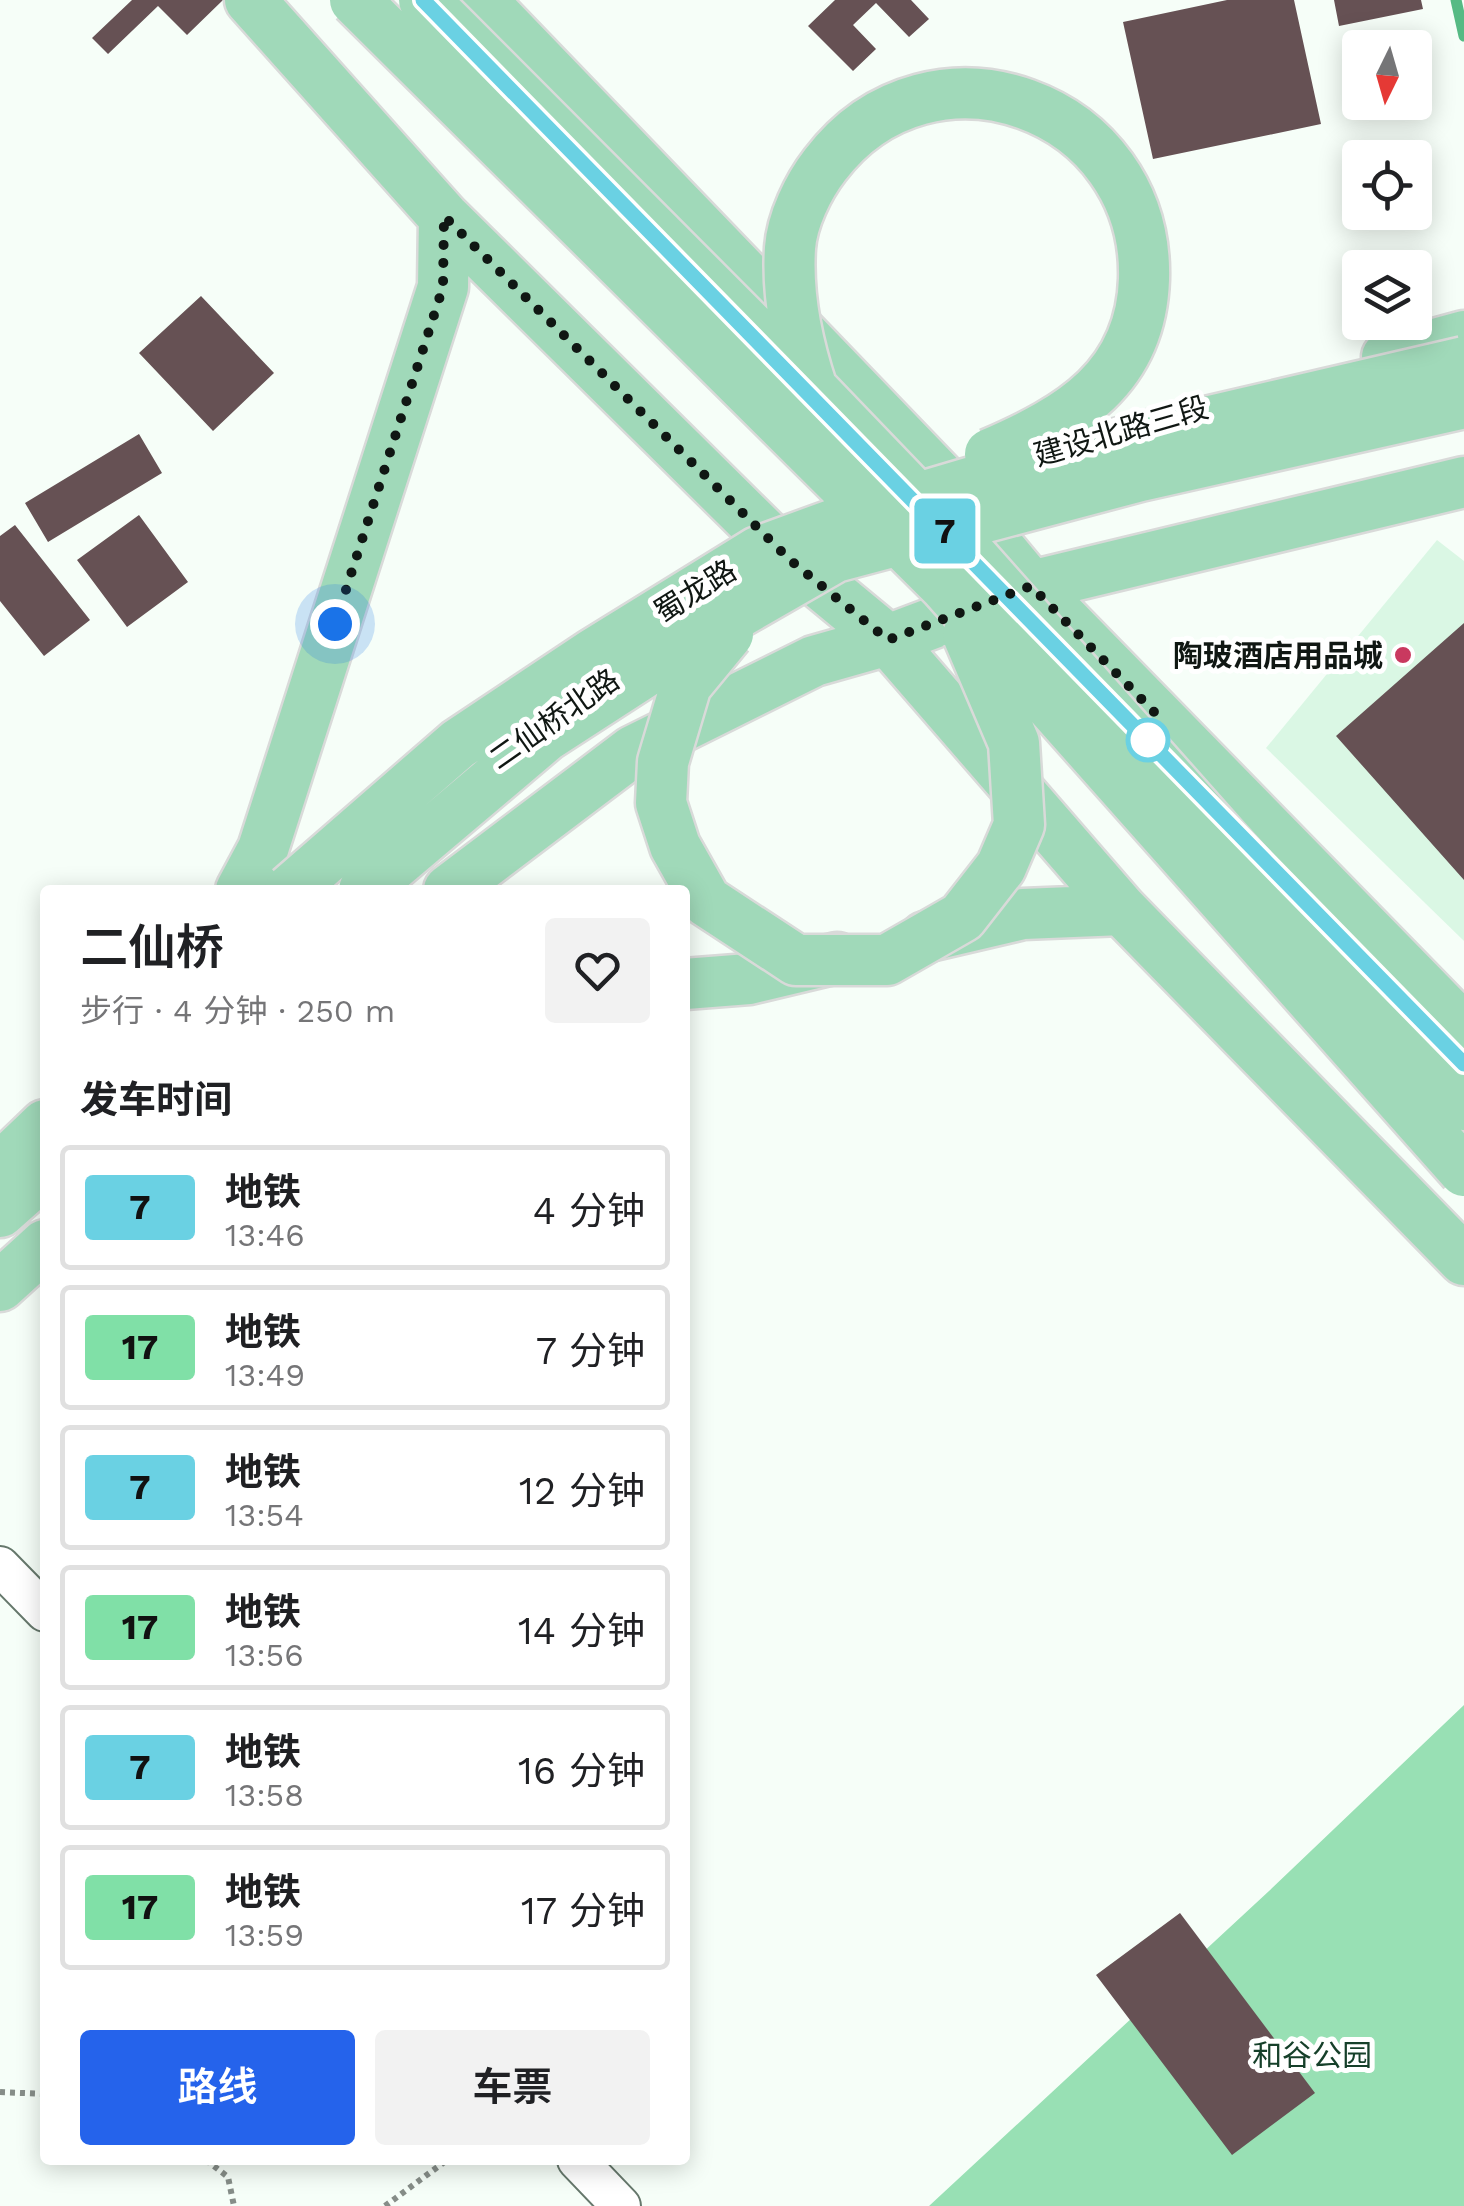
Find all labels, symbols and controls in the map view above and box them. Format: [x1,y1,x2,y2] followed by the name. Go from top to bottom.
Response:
[1342,30,1432,120] north arrow
[1342,30,1432,340] map controls
[1342,140,1432,230] button: locate
[1342,250,1432,340] button: layers
[1030,389,1212,473] street label: 建设北路三段
[912,498,978,564] line badge: 7
[934,510,956,552] text: 7
[648,552,742,630] street label: 蜀龙路
[310,599,360,649] your location
[1173,638,1383,673] place label: 陶玻酒店用品城
[1392,644,1414,666] marker: 陶玻酒店用品城
[483,662,625,776] street label: 二仙桥北路
[1127,719,1169,761] unlabelled marker
[545,918,650,1023] button: heart
[80,919,224,976] text: 二仙桥
[80,992,395,1030] text: 步行 · 4 分钟 · 250 m
[80,1078,232,1122] text: 发车时间
[225,1170,301,1214] text: 地铁
[129,1186,151,1228] text: 7
[533,1189,645,1233] text: 4 分钟
[225,1216,305,1254] text: 13:46
[225,1310,301,1354] text: 地铁
[122,1326,158,1368] text: 17
[536,1329,645,1373] text: 7 分钟
[225,1356,305,1394] text: 13:49
[225,1450,301,1494] text: 地铁
[129,1466,151,1508] text: 7
[519,1469,645,1513] text: 12 分钟
[225,1496,304,1534] text: 13:54
[225,1590,301,1634] text: 地铁
[122,1606,158,1648] text: 17
[518,1609,645,1653] text: 14 分钟
[225,1636,304,1674] text: 13:56
[225,1730,301,1774] text: 地铁
[129,1746,151,1788] text: 7
[518,1749,645,1793] text: 16 分钟
[225,1776,304,1814] text: 13:58
[225,1870,301,1914] text: 地铁
[122,1886,158,1928] text: 17
[521,1889,645,1933] text: 17 分钟
[225,1916,304,1954] text: 13:59
[80,2030,355,2145] button: 路线
[375,2030,650,2145] button: 车票
[1252,2038,1372,2073] park label: 和谷公园

